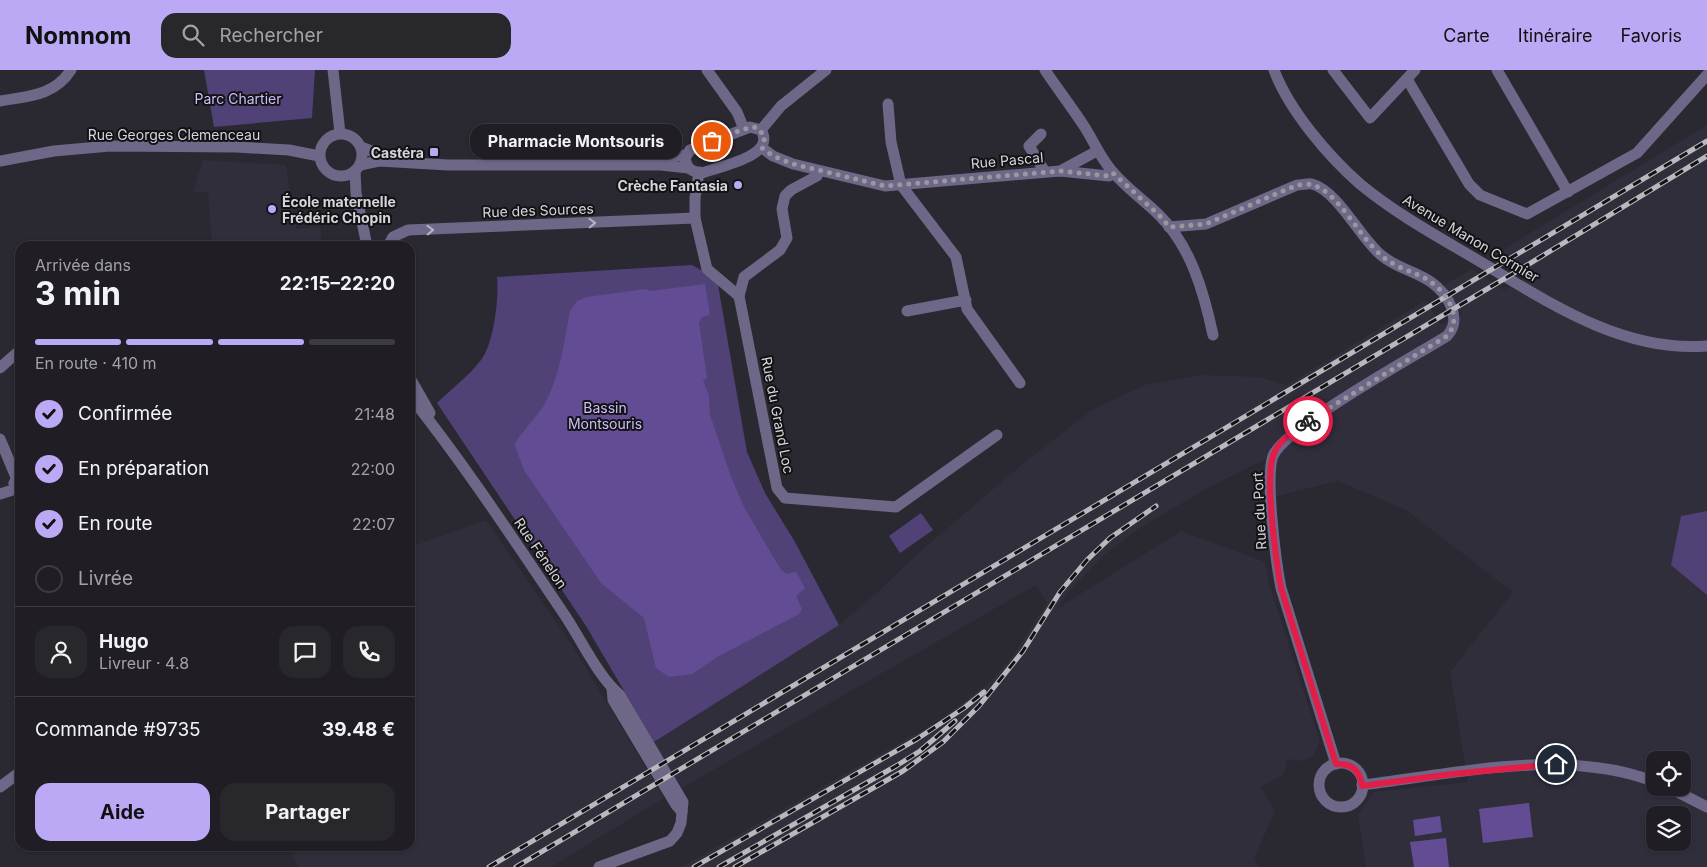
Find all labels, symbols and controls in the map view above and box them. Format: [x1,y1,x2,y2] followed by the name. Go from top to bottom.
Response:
[161,13,511,58] search box
[25,21,131,50] text: Nomnom
[179,21,207,49] icon: search
[219,24,323,47] text: Rechercher
[1443,25,1490,46] text: Carte
[1518,25,1592,46] text: Itinéraire
[1620,25,1682,46] text: Favoris
[194,90,282,107] park label: Parc Chartier
[691,120,733,162] pin
[470,124,682,158] callout: Pharmacie Montsouris
[88,126,260,143] street label: Rue Georges Clemenceau
[698,127,726,155] icon: bag
[488,131,664,151] text: Pharmacie Montsouris
[371,144,424,161] place label: Castéra
[428,146,440,158] marker: Castéra
[970,148,1044,172] street label: Rue Pascal
[617,177,728,194] place label: Crèche Fantasia
[732,179,744,191] marker: Crèche Fantasia
[1400,191,1542,285] street label: Avenue Manon Cormier
[282,192,396,226] place label: École maternelle Frédéric Chopin
[482,200,594,220] street label: Rue des Sources
[266,203,278,215] marker: École maternelle Frédéric Chopin
[589,218,597,229] one-way arrow
[426,224,434,235] one-way arrow
[35,255,131,275] text: Arrivée dans
[280,272,395,295] text: 22:15–22:20
[35,274,121,313] text: 3 min
[35,353,157,373] text: En route · 410 m
[758,355,798,475] street label: Rue du Grand Loc
[1283,396,1333,446] courier
[568,399,642,432] park label: Bassin Montsouris
[35,400,63,428] icon: check
[78,402,172,425] text: Confirmée
[354,404,395,424] text: 21:48
[1294,407,1322,435] icon: bike
[35,455,63,483] icon: check
[78,457,209,480] text: En préparation
[351,459,395,479] text: 22:00
[1248,471,1270,550] street label: Rue du Port
[35,510,63,538] icon: check
[78,512,153,535] text: En route
[352,514,395,534] text: 22:07
[511,514,571,592] street label: Rue Fénelon
[78,567,133,590] text: Livrée
[35,626,87,678] button: person
[279,626,331,678] button: chat
[343,626,395,678] button: phone
[99,630,149,653] text: Hugo
[99,653,189,673] text: Livreur · 4.8
[35,718,201,741] text: Commande #9735
[322,718,395,741] text: 39.48 €
[1535,743,1577,785] pin
[1542,750,1570,778] icon: home
[1646,751,1691,851] map controls
[1646,751,1691,796] button: locate
[35,783,210,841] button: Aide
[220,783,395,841] button: Partager
[1646,806,1691,851] button: layers

